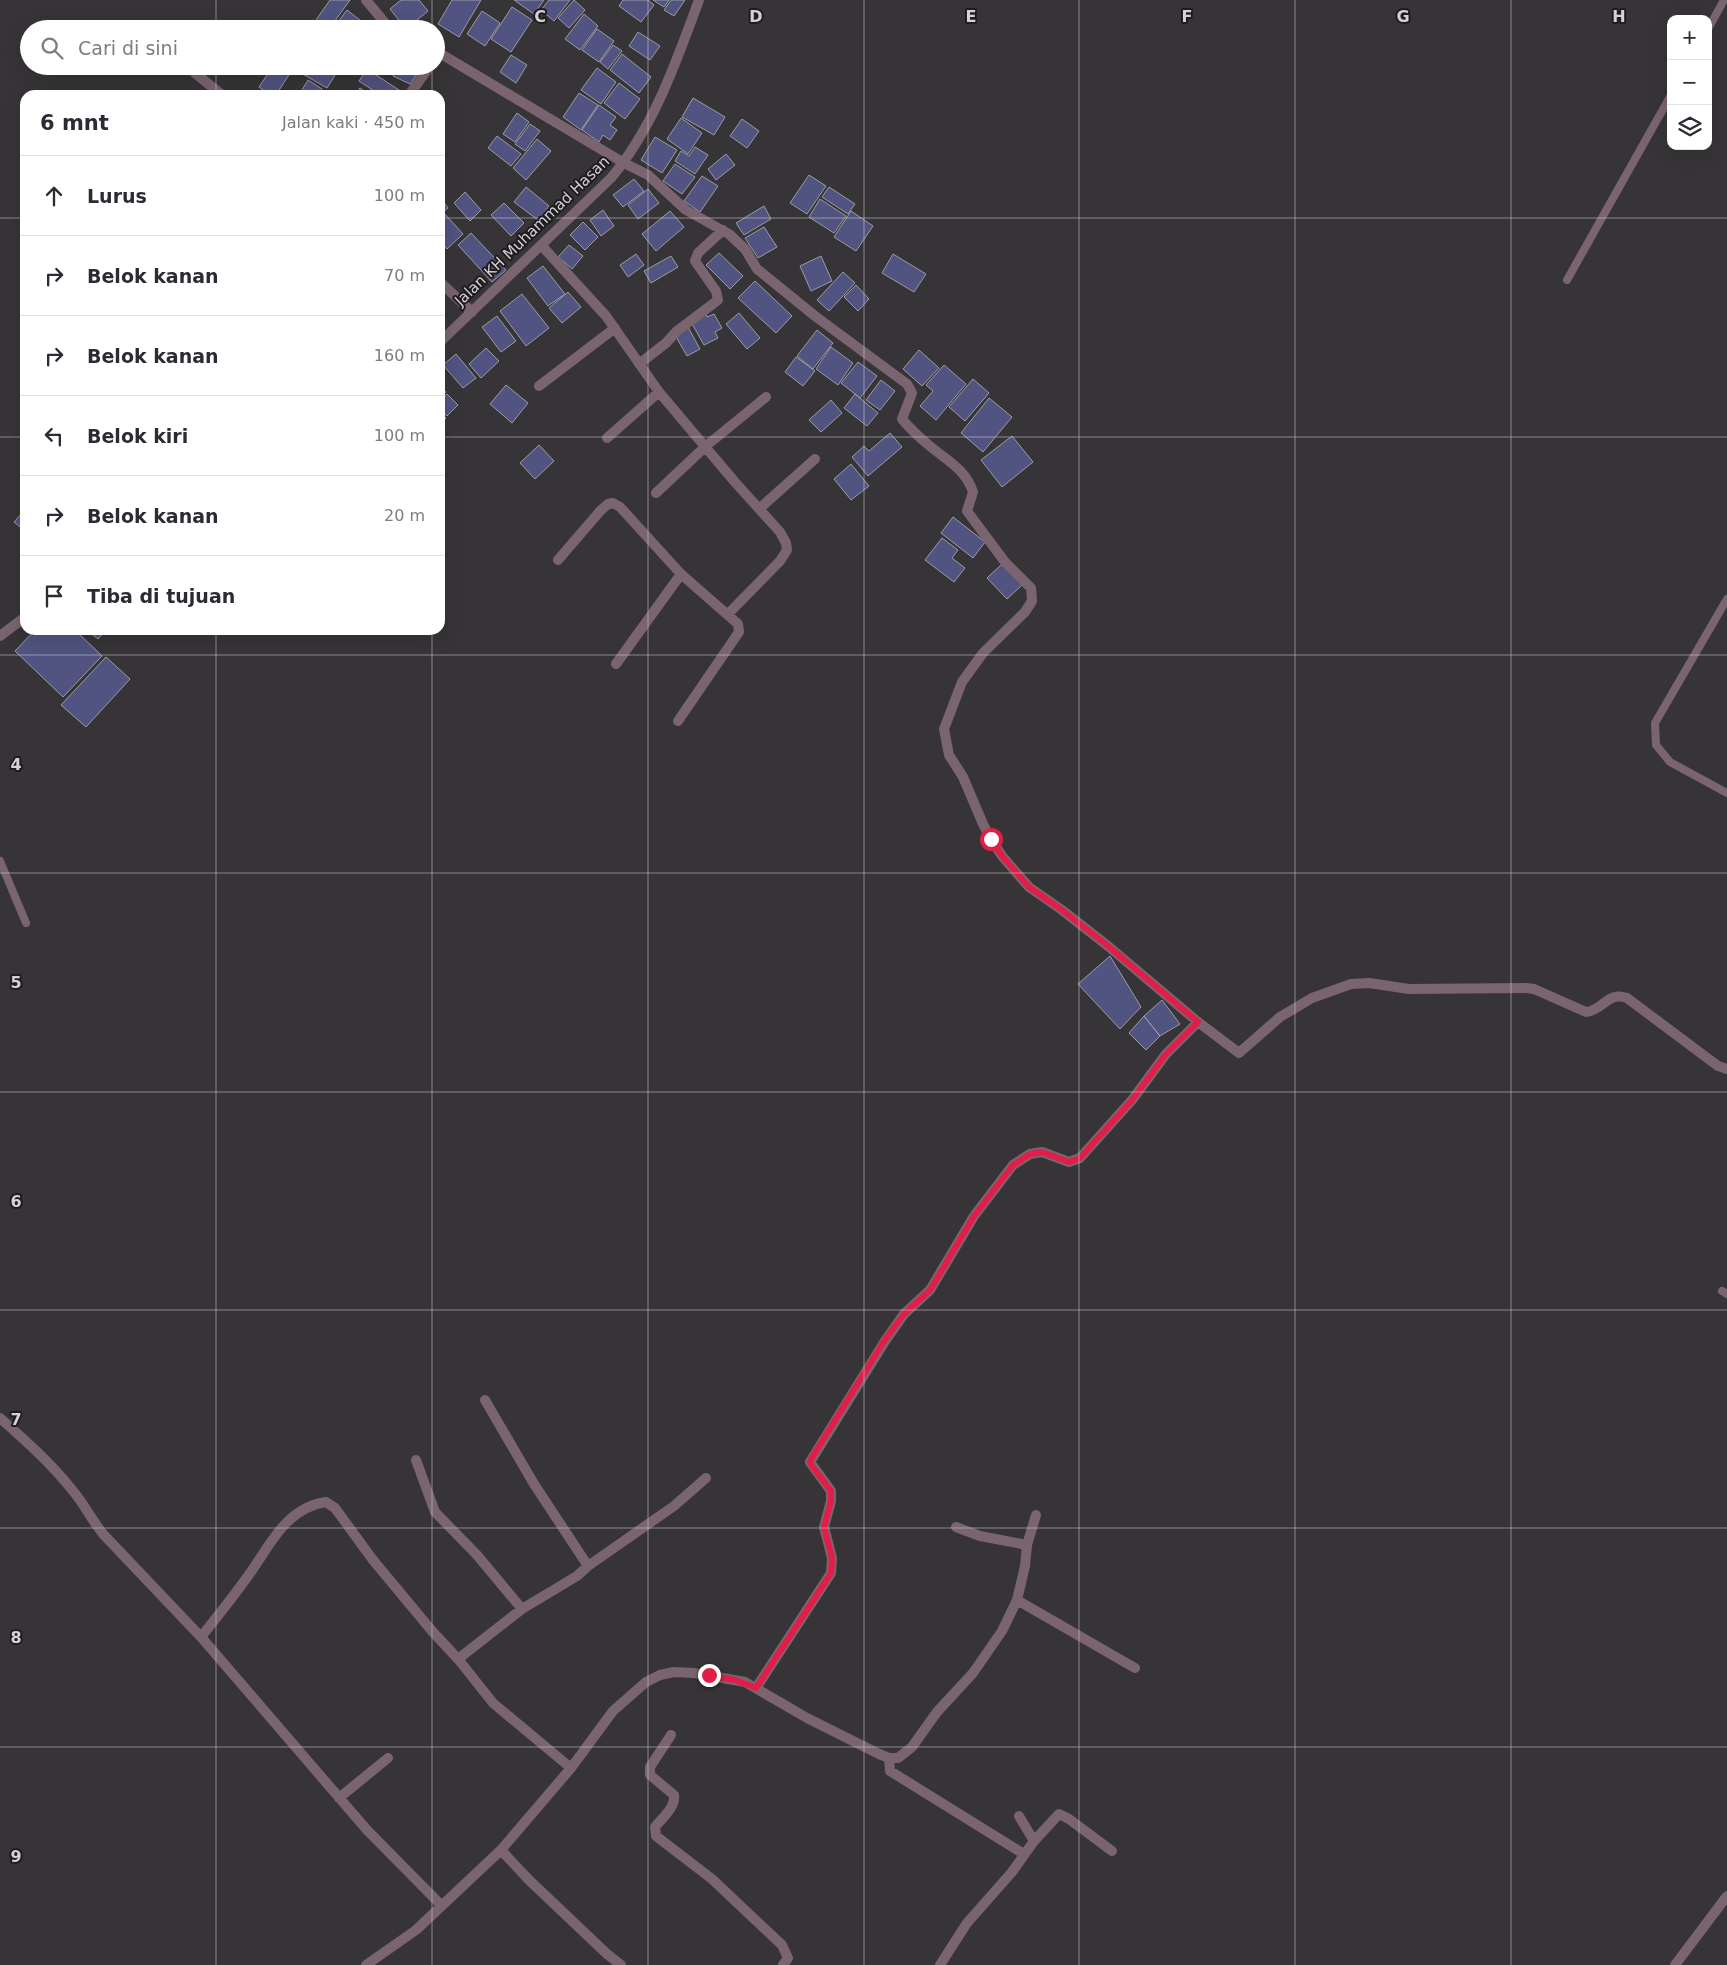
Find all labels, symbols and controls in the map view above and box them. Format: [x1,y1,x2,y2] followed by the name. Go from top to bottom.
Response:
[534,7,546,26] text: C
[749,7,763,26] text: D
[966,7,976,26] text: E
[1182,7,1192,26] text: F
[1396,7,1410,26] text: G
[1612,7,1626,26] text: H
[1667,15,1712,150] map controls
[1667,15,1712,60] button: +
[20,20,445,75] search box
[38,34,66,62] icon: search
[78,37,178,59] text: Cari di sini
[1667,60,1712,105] button: −
[1667,105,1712,150] button: layers
[40,111,109,135] text: 6 mnt
[282,113,425,132] text: Jalan kaki · 450 m
[450,152,613,310] street label: Jalan KH Muhammad Hasan
[40,182,68,210] icon: ahead
[87,185,147,207] text: Lurus
[374,186,425,205] text: 100 m
[40,262,68,290] icon: right
[87,265,219,287] text: Belok kanan
[384,266,425,285] text: 70 m
[40,342,68,370] icon: right
[87,345,219,367] text: Belok kanan
[374,346,425,365] text: 160 m
[40,422,68,450] icon: left
[87,425,188,447] text: Belok kiri
[374,426,425,445] text: 100 m
[40,502,68,530] icon: right
[87,505,219,527] text: Belok kanan
[384,506,425,525] text: 20 m
[40,582,68,610] icon: arrive
[87,585,235,607] text: Tiba di tujuan
[10,755,22,774] text: 4
[980,828,1003,851] route start
[10,973,22,992] text: 5
[10,1192,22,1211] text: 6
[10,1410,22,1429] text: 7
[10,1628,22,1647] text: 8
[698,1664,721,1687] route end
[10,1847,22,1866] text: 9

